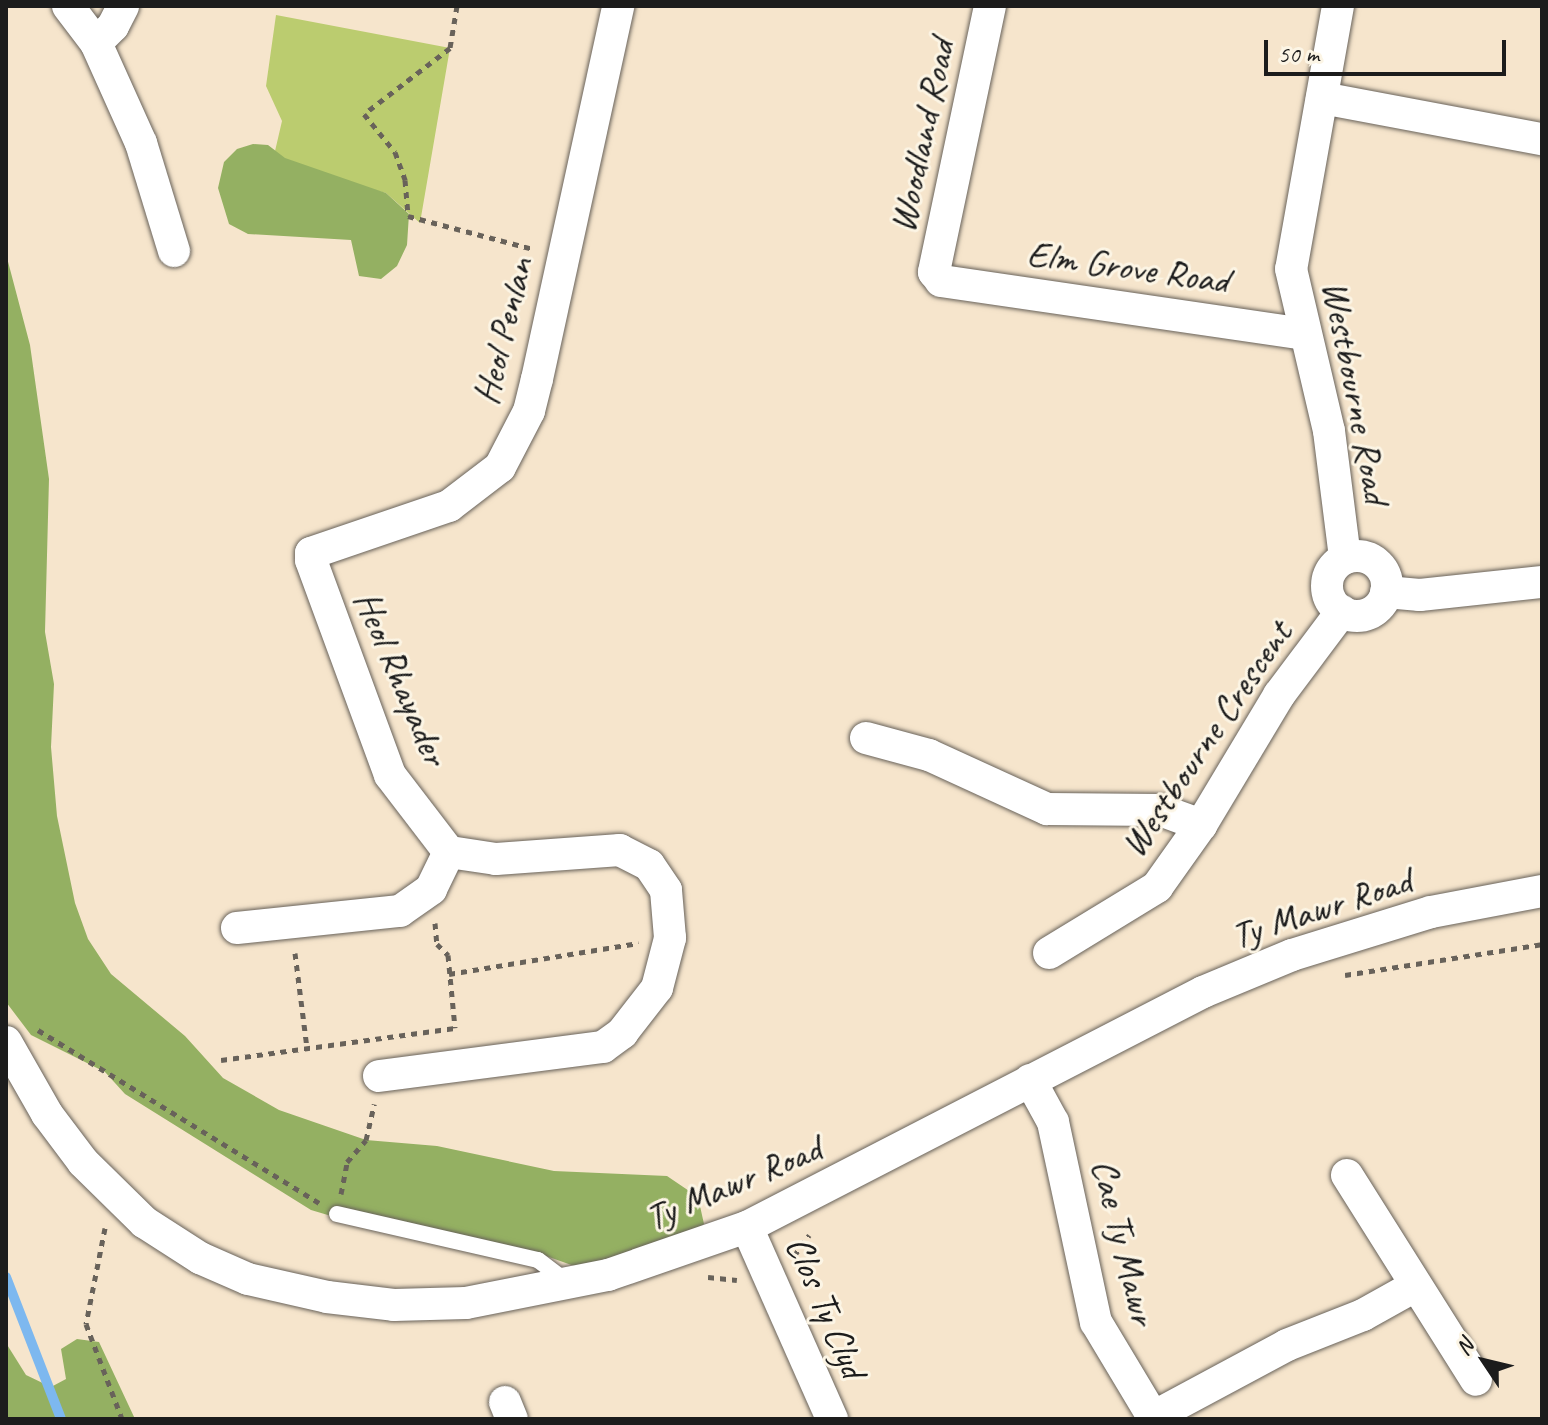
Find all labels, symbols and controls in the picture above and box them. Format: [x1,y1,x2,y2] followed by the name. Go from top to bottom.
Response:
[1268,24,1510,74] scale bar
[879,35,965,237] street label: Woodland Road
[1278,39,1319,69] text: 50 m
[1025,230,1231,304] street label: Elm Grove Road
[463,254,543,408] street label: Heol Penlan
[1312,277,1400,507] street label: Westbourne Road
[344,583,458,773] street label: Heol Rhayader
[1110,612,1302,866] street label: Westbourne Crescent
[1225,857,1417,959] street label: Ty Mawr Road
[638,1125,828,1241] street label: Ty Mawr Road
[1081,1154,1167,1330] street label: Cae Ty Mawr
[776,1229,876,1385] street label: Clos Ty Clyd
[1444,1321,1524,1401] north arrow
[1449,1334,1480,1361] text: N

